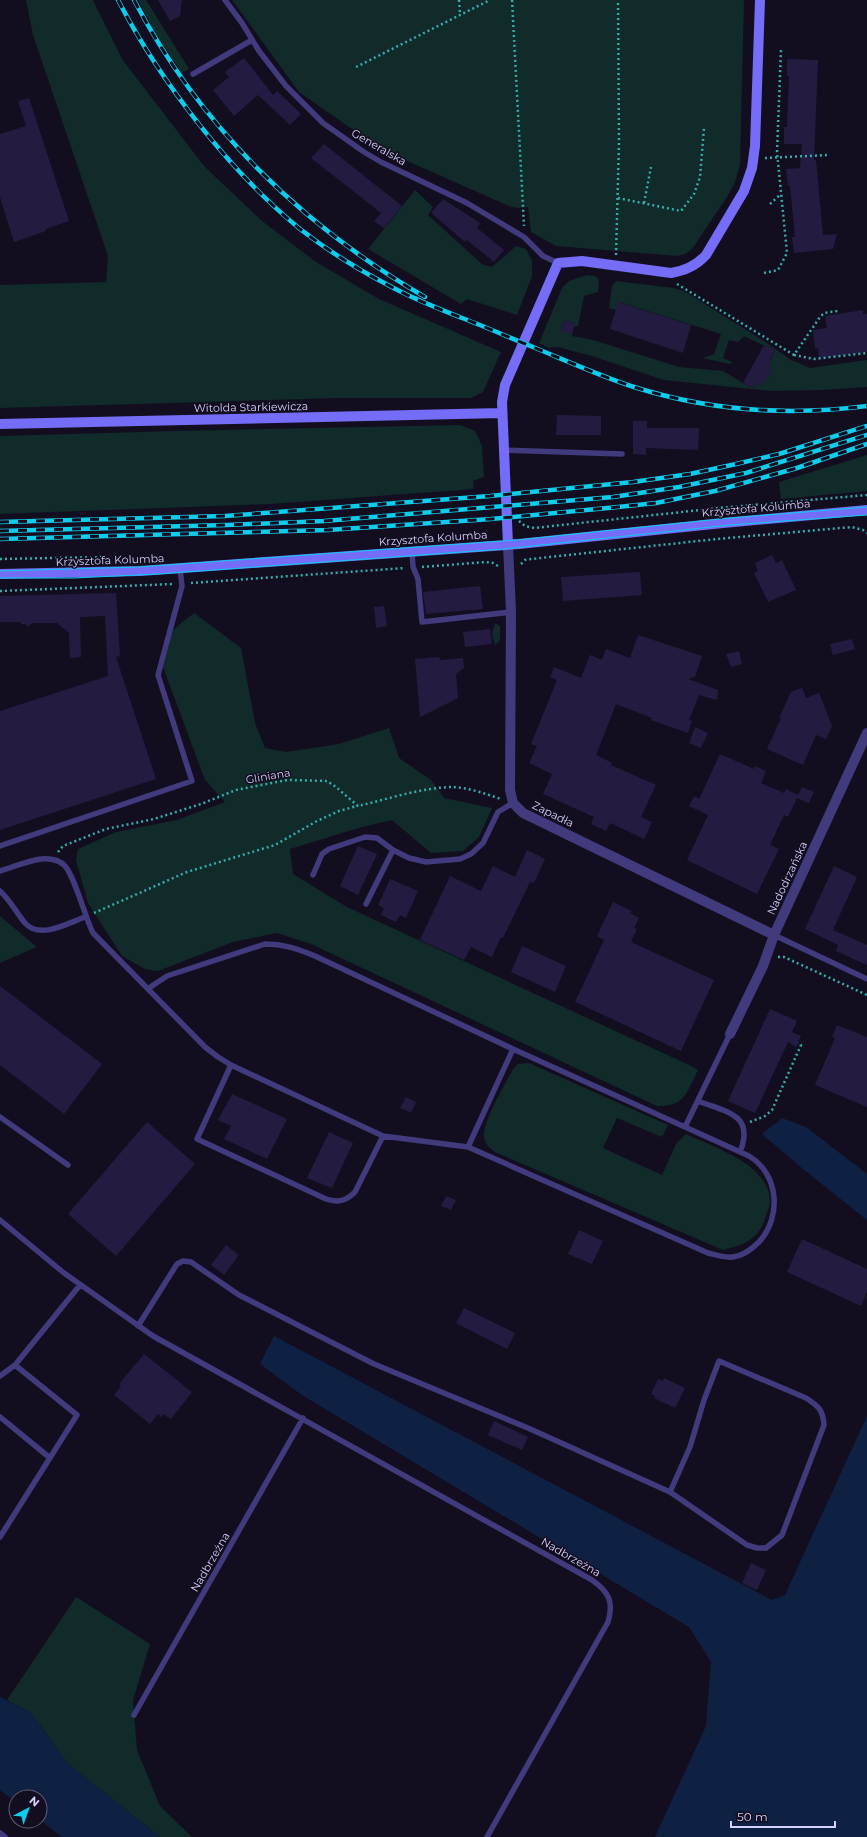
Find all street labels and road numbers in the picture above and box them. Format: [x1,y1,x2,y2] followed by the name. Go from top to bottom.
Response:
[349,126,409,168] street label: Generalska
[194,399,308,415] street label: Witolda Starkiewicza
[701,496,811,520] street label: Krzysztofa Kolumba
[378,527,488,549] street label: Krzysztofa Kolumba
[55,551,165,569] street label: Krzysztofa Kolumba
[245,765,291,787] street label: Gliniana
[530,798,576,830] street label: Zapadła
[764,839,810,917] street label: Nadodrzańska
[187,1530,233,1594] street label: Nadbrzeżna
[539,1534,603,1580] street label: Nadbrzeżna

